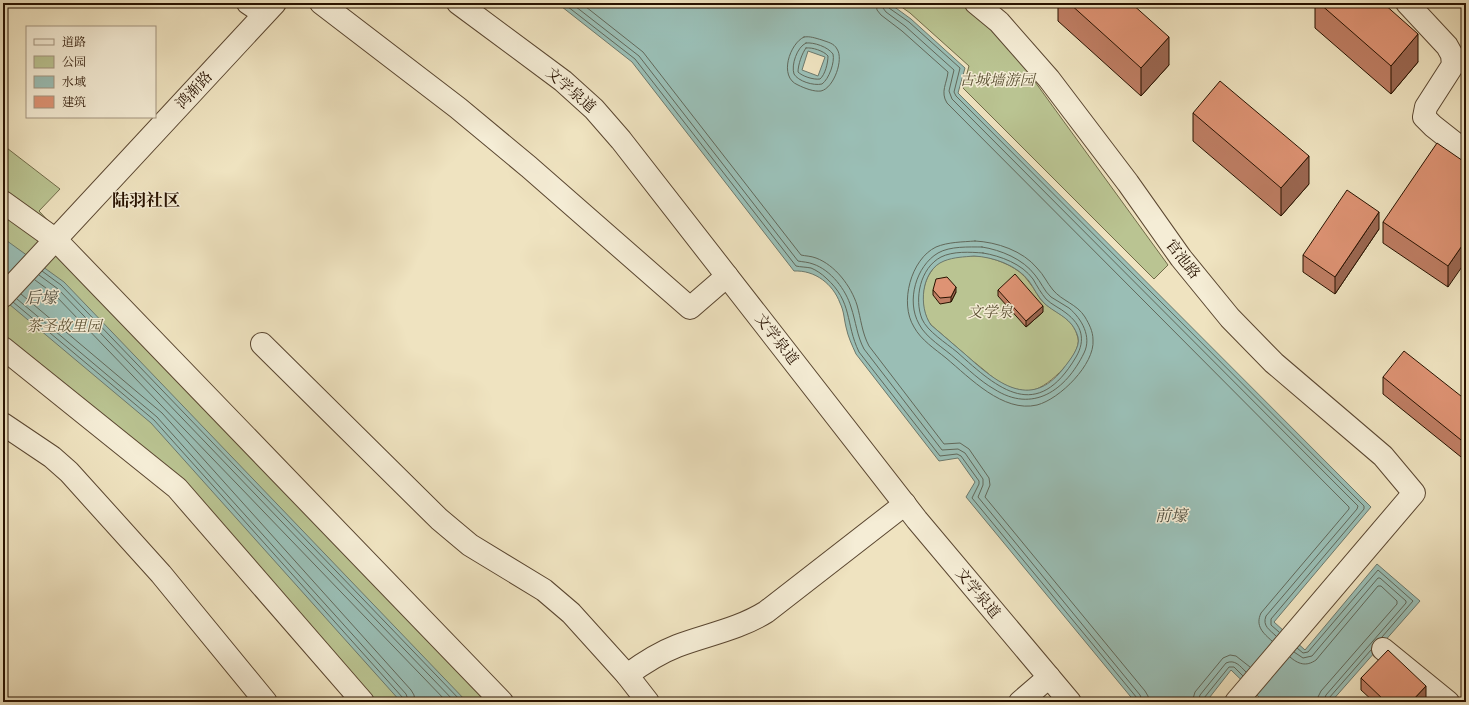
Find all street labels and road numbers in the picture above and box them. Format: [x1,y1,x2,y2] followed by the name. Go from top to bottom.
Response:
[542,64,600,117] street label: 文学泉道
[172,67,217,113] street label: 鸿渐路
[1161,236,1204,283] street label: 官池路
[751,310,803,369] street label: 文学泉道
[951,564,1004,622] street label: 文学泉道

